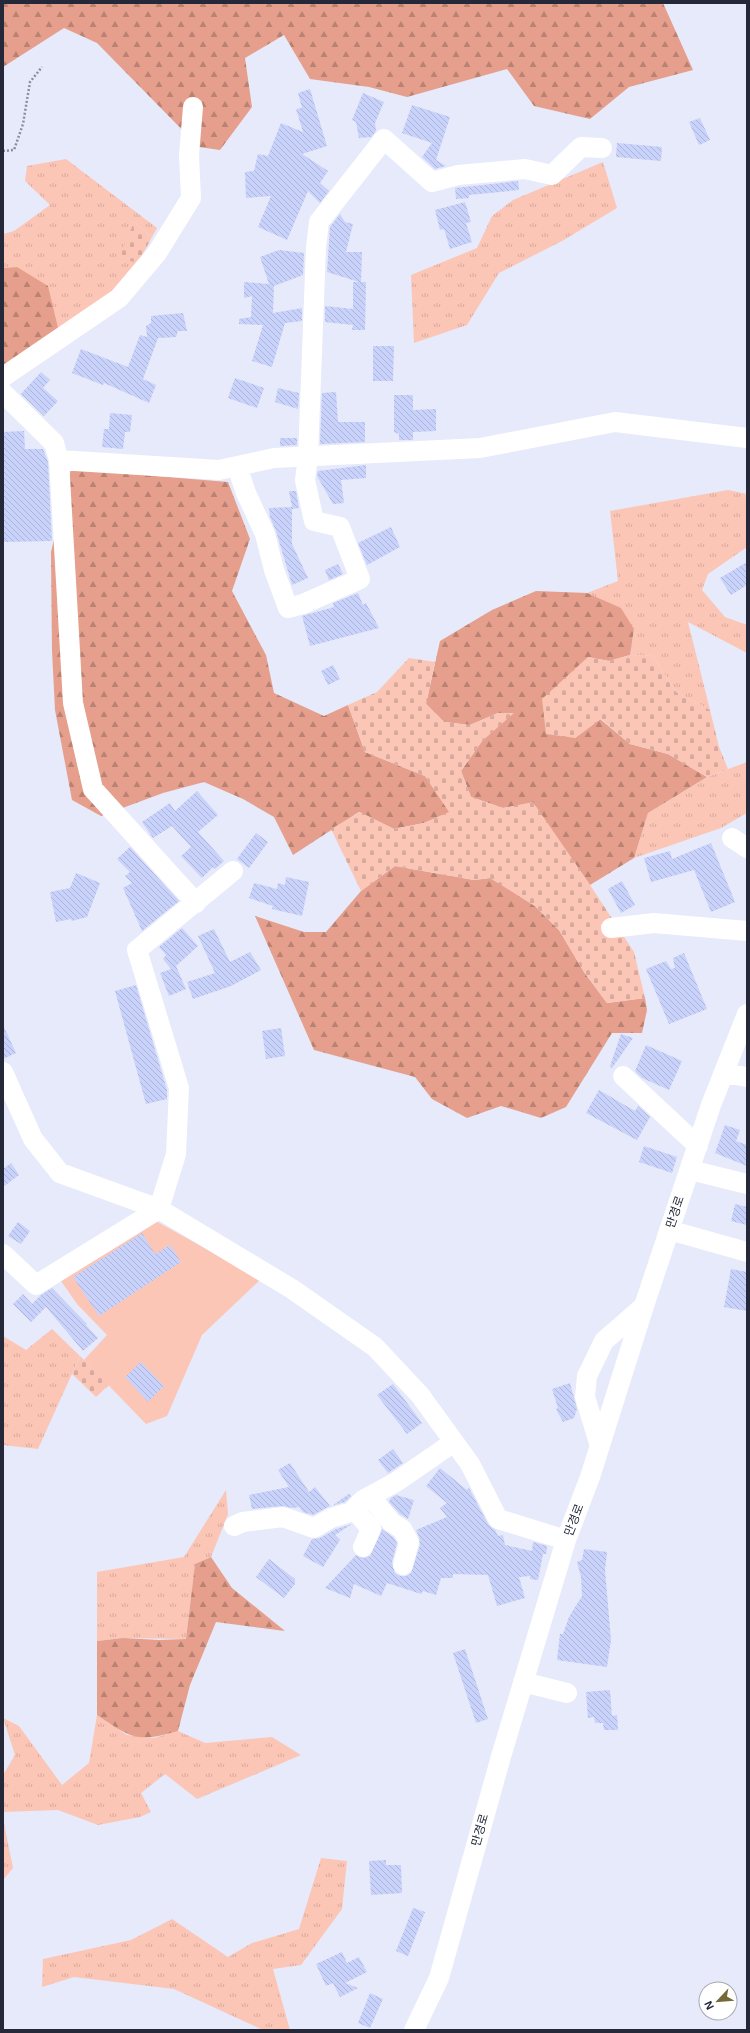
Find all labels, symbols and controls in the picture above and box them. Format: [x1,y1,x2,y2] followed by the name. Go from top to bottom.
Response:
[663,1194,687,1230] street label: 만경로
[562,1502,586,1538] street label: 만경로
[469,1812,491,1848] street label: 만경로
[698,1981,738,2021] north arrow
[702,1999,716,2012] text: N

